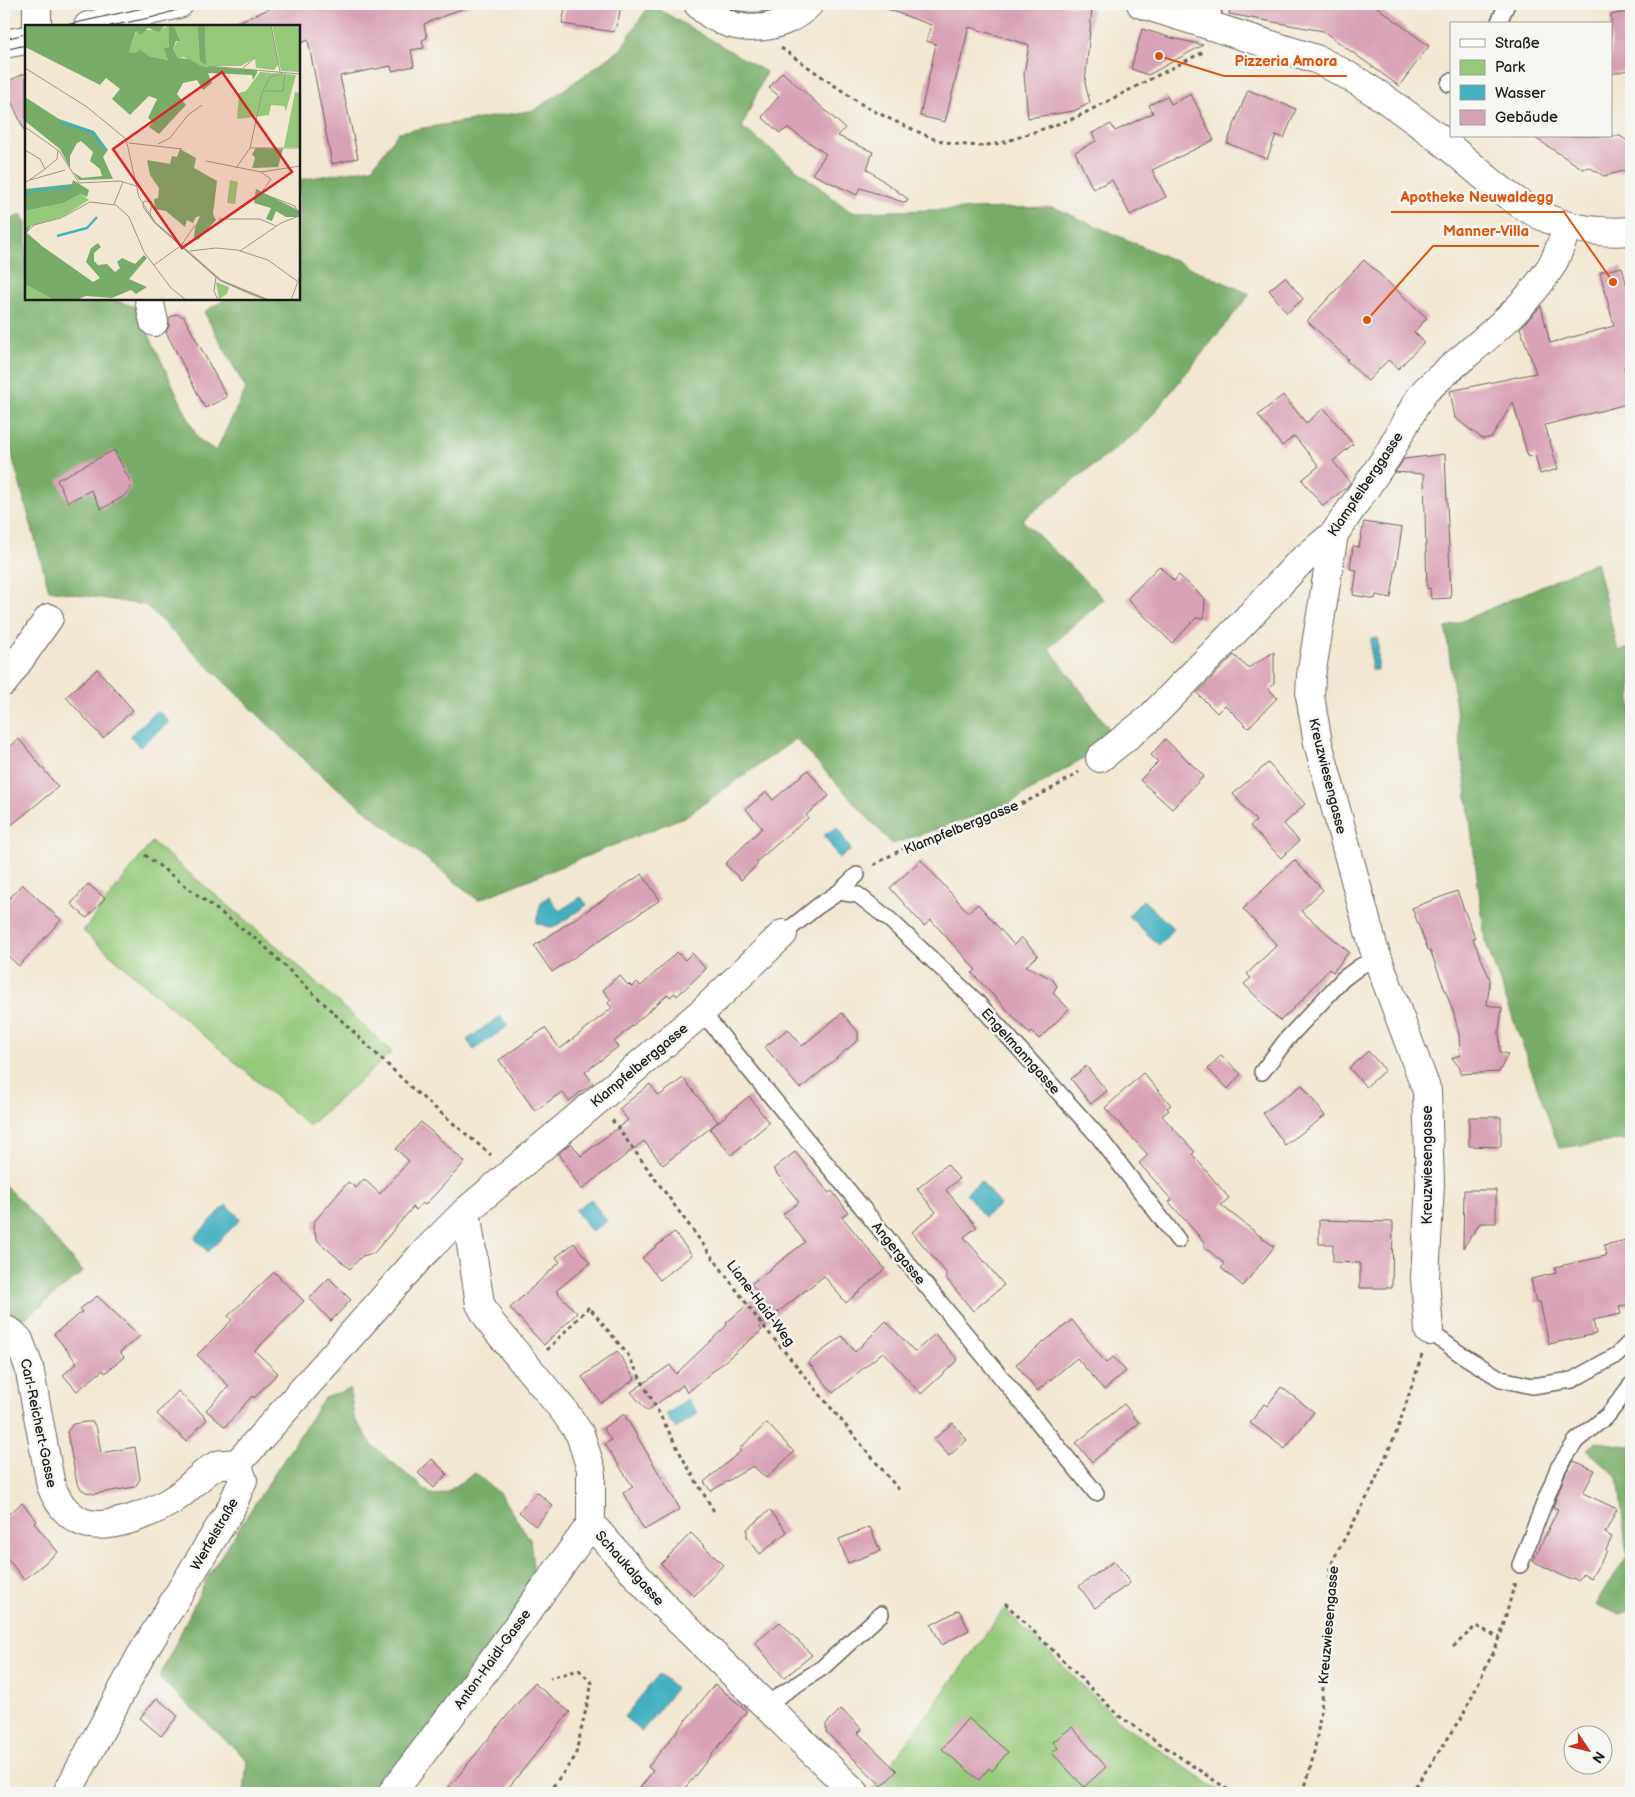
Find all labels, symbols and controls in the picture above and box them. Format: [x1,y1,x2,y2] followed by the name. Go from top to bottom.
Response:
[1450,22,1612,138] legend
[25,25,300,300] inset map
[1495,34,1540,53] text: Straße
[1224,46,1347,76] callout: Pizzeria Amora
[1235,52,1337,71] text: Pizzeria Amora
[1495,58,1526,77] text: Park
[1495,84,1546,103] text: Wasser
[1495,108,1558,127] text: Gebäude
[1391,182,1564,212] callout: Apotheke Neuwaldegg
[1400,188,1553,207] text: Apotheke Neuwaldegg
[1433,216,1539,246] callout: Manner-Villa
[1443,222,1529,241] text: Manner-Villa
[1324,429,1407,540] street label: Klampfelberggasse
[1305,716,1350,836] street label: Kreuzwiesengasse
[901,797,1021,858] street label: Klampfelberggasse
[977,1005,1064,1098] street label: Engelmanngasse
[587,1020,692,1111] street label: Klampfelberggasse
[1419,1106,1436,1224] street label: Kreuzwiesengasse
[868,1219,929,1288] street label: Angergasse
[723,1257,798,1350] street label: Liane-Haid-Weg
[17,1357,60,1489] street label: Carl-Reichert-Gasse
[187,1495,242,1573] street label: Werfelstraße
[591,1527,668,1609] street label: Schaukalgasse
[1315,1565,1342,1685] street label: Kreuzwiesengasse
[450,1606,534,1713] street label: Anton-Haidl-Gasse
[1562,1724,1612,1774] north arrow
[1588,1748,1608,1766] text: N

